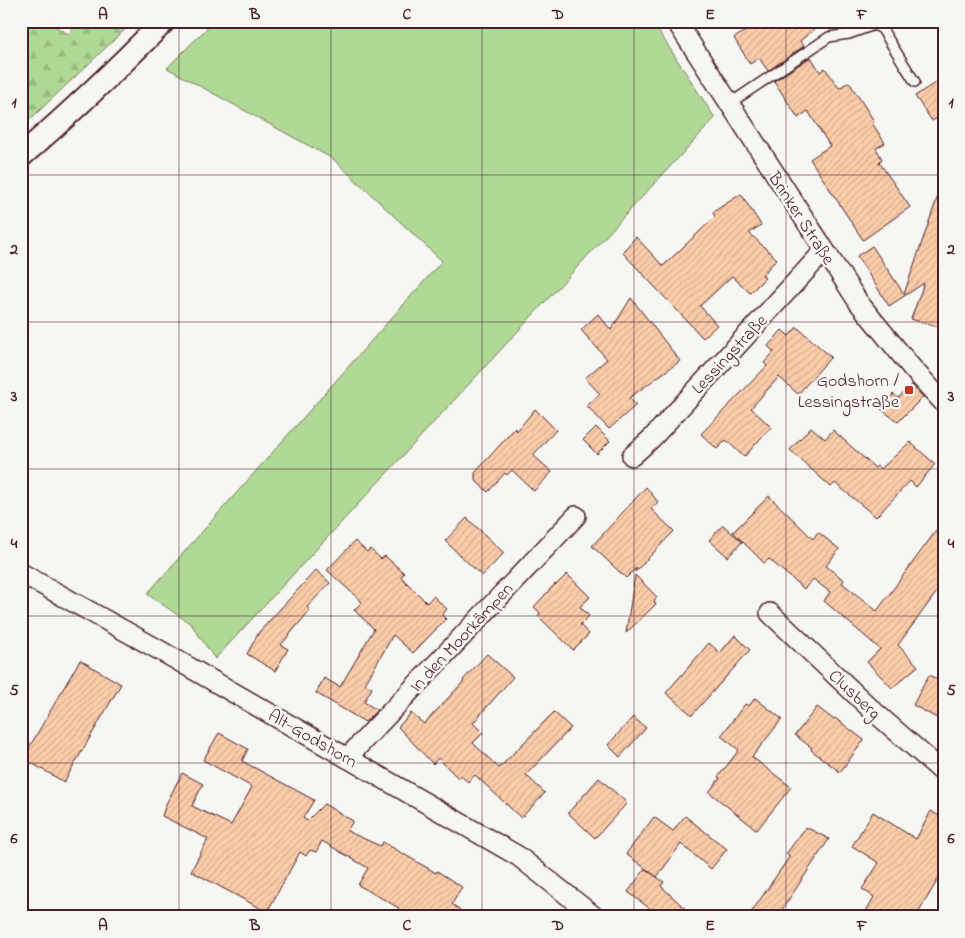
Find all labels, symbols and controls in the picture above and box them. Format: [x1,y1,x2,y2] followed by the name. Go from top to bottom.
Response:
[98,3,108,27] text: A
[249,3,261,27] text: B
[403,3,412,27] text: C
[551,3,564,27] text: D
[705,3,715,27] text: E
[856,3,868,27] text: F
[11,91,17,115] text: 1
[948,91,954,115] text: 1
[760,167,841,271] street label: Brinker Straße
[9,238,18,262] text: 2
[946,238,955,262] text: 2
[686,309,776,402] street label: Lessingstraße
[798,369,900,417] place label: Godshorn / Lessingstraße
[903,384,915,396] marker: Godshorn / Lessingstraße
[10,385,18,409] text: 3
[947,385,955,409] text: 3
[10,532,18,556] text: 4
[947,532,955,556] text: 4
[405,577,521,699] street label: In den Moorkämpen
[821,664,886,727] street label: Clusberg
[9,679,19,703] text: 5
[946,679,956,703] text: 5
[263,704,362,776] street label: Alt-Godshorn
[9,827,18,851] text: 6
[946,827,955,851] text: 6
[98,914,108,938] text: A
[249,914,261,938] text: B
[403,914,412,938] text: C
[551,914,564,938] text: D
[705,914,715,938] text: E
[856,914,868,938] text: F

